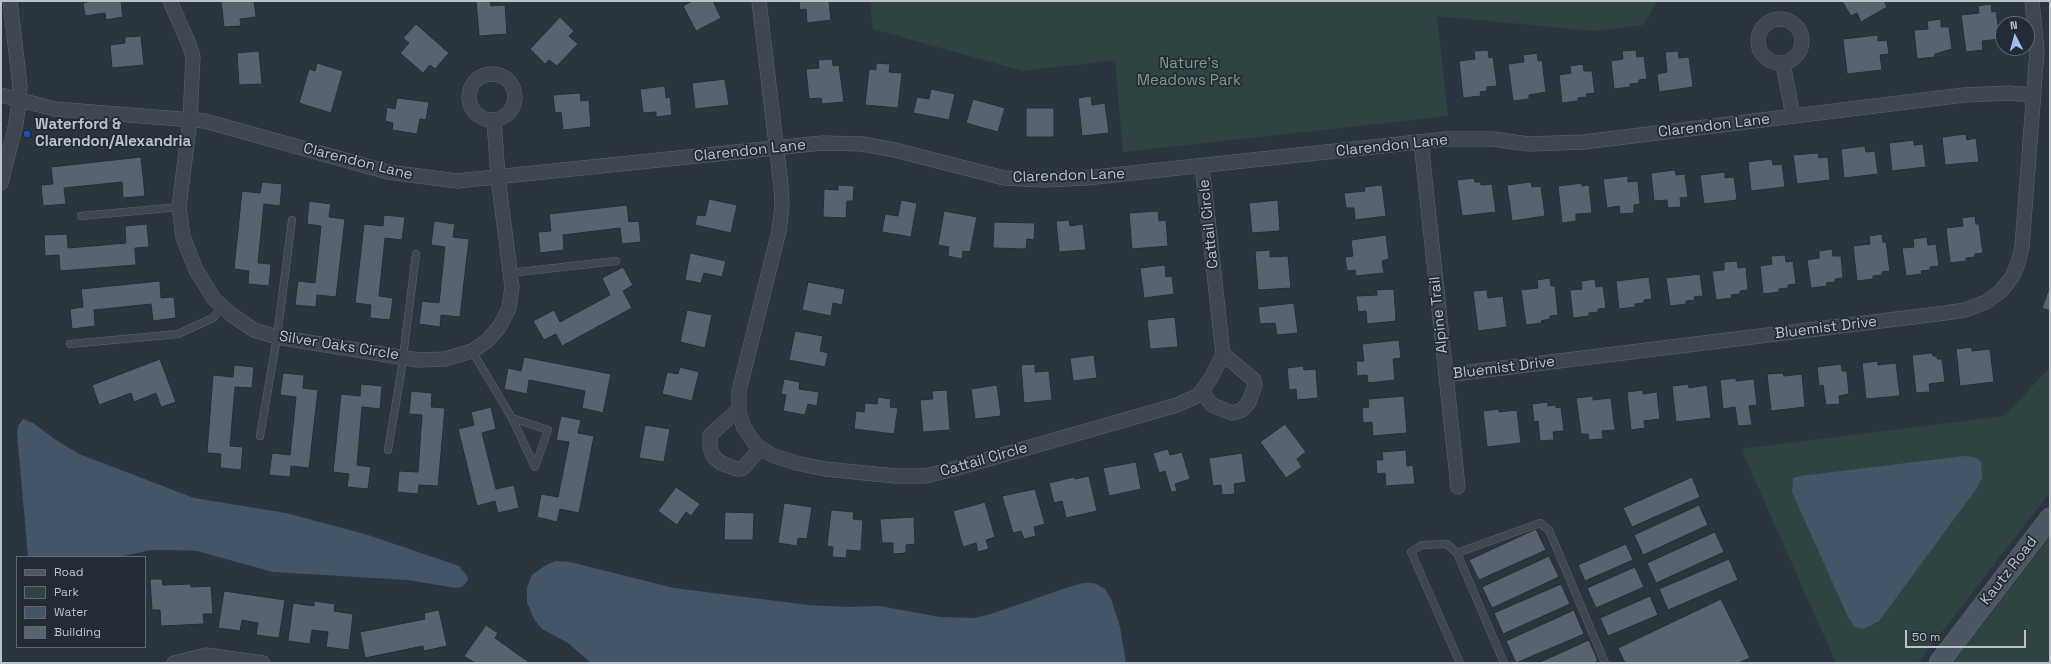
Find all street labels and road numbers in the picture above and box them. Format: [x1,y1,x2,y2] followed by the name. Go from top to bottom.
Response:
[1657,110,1771,142] street label: Clarendon Lane
[1335,131,1449,161] street label: Clarendon Lane
[693,136,807,166] street label: Clarendon Lane
[301,140,415,184] street label: Clarendon Lane
[1013,165,1125,187] street label: Clarendon Lane
[1195,178,1223,270] street label: Cattail Circle
[1426,276,1452,354] street label: Alpine Trail
[1774,313,1878,343] street label: Bluemist Drive
[278,328,400,364] street label: Silver Oaks Circle
[1452,353,1556,383] street label: Bluemist Drive
[938,439,1030,481] street label: Cattail Circle
[1977,533,2041,609] street label: Kautz Road

